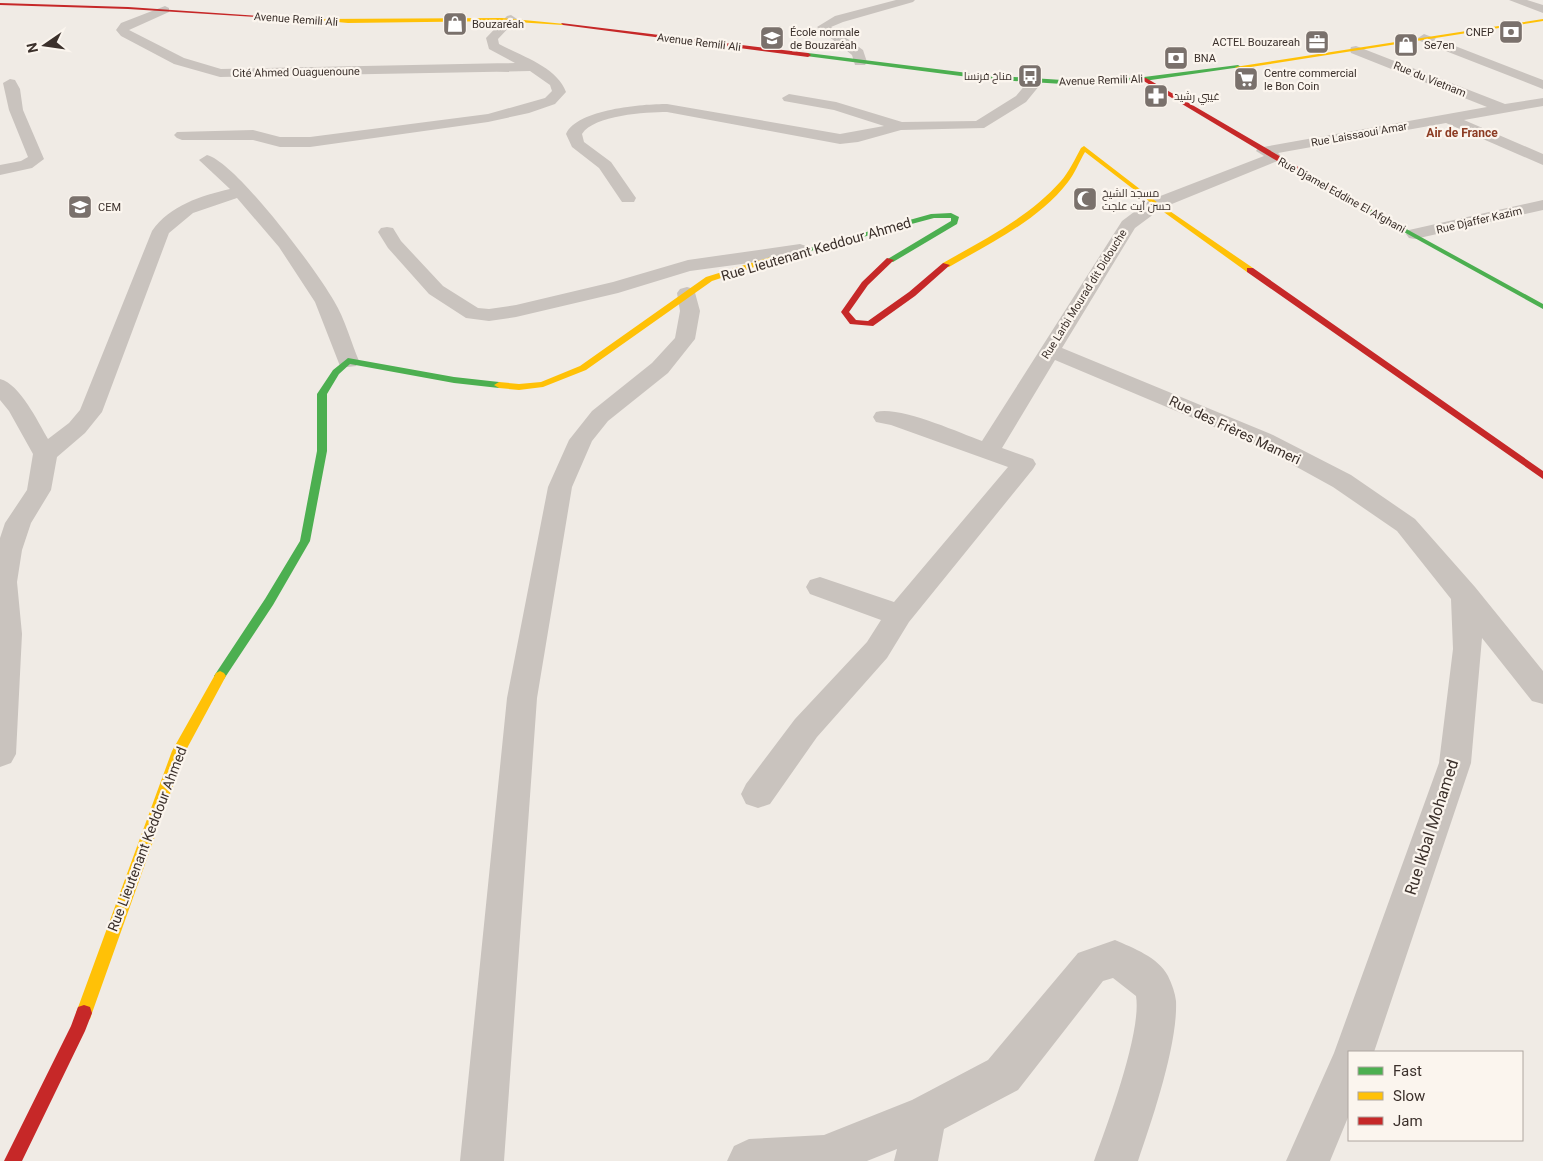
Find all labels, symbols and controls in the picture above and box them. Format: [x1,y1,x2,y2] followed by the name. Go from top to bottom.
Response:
[253,10,338,29] street label: Avenue Remili Ali
[442,11,468,37] shop icon: Bouzaréah
[472,18,524,31] place label: Bouzaréah
[1498,19,1524,45] bank icon: CNEP
[20,20,70,70] north arrow
[759,25,785,51] school or university icon: École normale de Bouzaréah
[790,26,860,52] place label: École normale de Bouzaréah
[1466,26,1494,39] place label: CNEP
[1304,29,1330,55] office icon: ACTEL Bouzareah
[656,31,742,54] street label: Avenue Remili Ali
[1393,32,1419,58] shop icon: Se7en
[1212,36,1300,49] place label: ACTEL Bouzareah
[1424,39,1454,52] place label: Se7en
[23,41,41,55] text: N
[1163,45,1189,71] bank icon: BNA
[1194,52,1217,65] place label: BNA
[1392,59,1468,100] street label: Rue du Vietnam
[1017,63,1043,89] bus stop icon: مناخ فرنسا
[232,65,360,80] street label: Cité Ahmed Ouaguenoune
[1233,66,1259,92] supermarket icon: Centre commercial le Bon Coin
[1264,67,1357,93] place label: Centre commercial le Bon Coin
[964,70,1012,84] place label: مناخ فرنسا
[1059,73,1143,88] street label: Avenue Remili Ali
[1143,83,1169,109] pharmacy icon: غيبي رشيد
[1174,90,1220,105] place label: غيبي رشيد
[1310,120,1409,149] street label: Rue Laissaoui Amar
[1426,126,1498,140] district label: Air de France
[1276,155,1408,236] street label: Rue Djamel Eddine El Afghani
[1072,186,1098,212] mosque icon: مسجد الشيخ حسن آيت علجت
[1102,187,1171,213] place label: مسجد الشيخ حسن آيت علجت
[67,194,93,220] school or university icon: CEM
[98,201,121,214] place label: CEM
[1435,204,1523,237] street label: Rue Djaffer Kazim
[719,214,913,284] street label: Rue Lieutenant Keddour Ahmed
[1039,227,1130,361] street label: Rue Larbi Mourad dit Didouche
[1167,392,1303,468] street label: Rue des Frères Mameri
[104,744,190,934] street label: Rue Lieutenant Keddour Ahmed
[1401,757,1462,897] street label: Rue Ikbal Mohamed
[1348,1051,1523,1141] legend
[1393,1062,1422,1080] text: Fast
[1393,1087,1425,1105] text: Slow
[1393,1112,1423,1130] text: Jam

